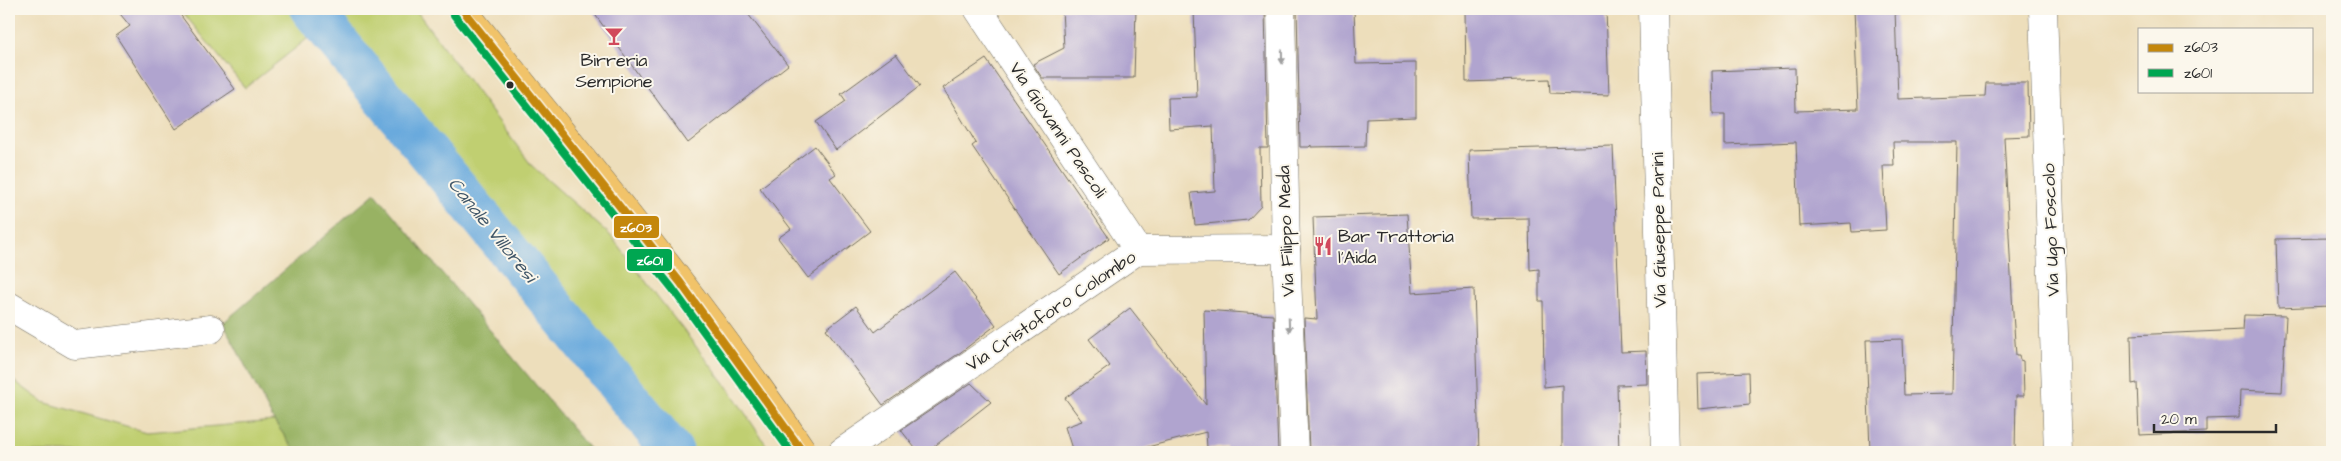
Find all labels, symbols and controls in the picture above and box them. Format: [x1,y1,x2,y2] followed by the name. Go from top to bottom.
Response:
[603,25,625,47] bar icon: Birreria Sempione
[2138,28,2314,92] legend
[2184,37,2218,58] text: z603
[576,48,653,94] place label: Birreria Sempione
[1278,50,1286,66] one-way arrow
[1003,57,1113,203] street label: Via Giovanni Pascoli
[2184,63,2212,84] text: z601
[505,80,515,90] unlabelled marker
[1645,152,1673,308] street label: Via Giuseppe Parini
[2036,163,2067,297] street label: Via Ugo Foscolo
[1271,165,1301,297] street label: Via Filippo Meda
[441,172,544,290] water label: Canale Villoresi
[613,215,660,239] line badge: z603
[619,218,653,238] text: z603
[1338,224,1454,270] place label: Bar Trattoria l'Aida
[1312,235,1334,257] restaurant icon: Bar Trattoria l'Aida
[961,245,1141,377] street label: Via Cristoforo Colombo
[626,248,673,272] line badge: z601
[636,251,663,271] text: z601
[1285,317,1293,333] one-way arrow
[2154,401,2276,433] scale bar
[2161,409,2197,430] text: 20 m

